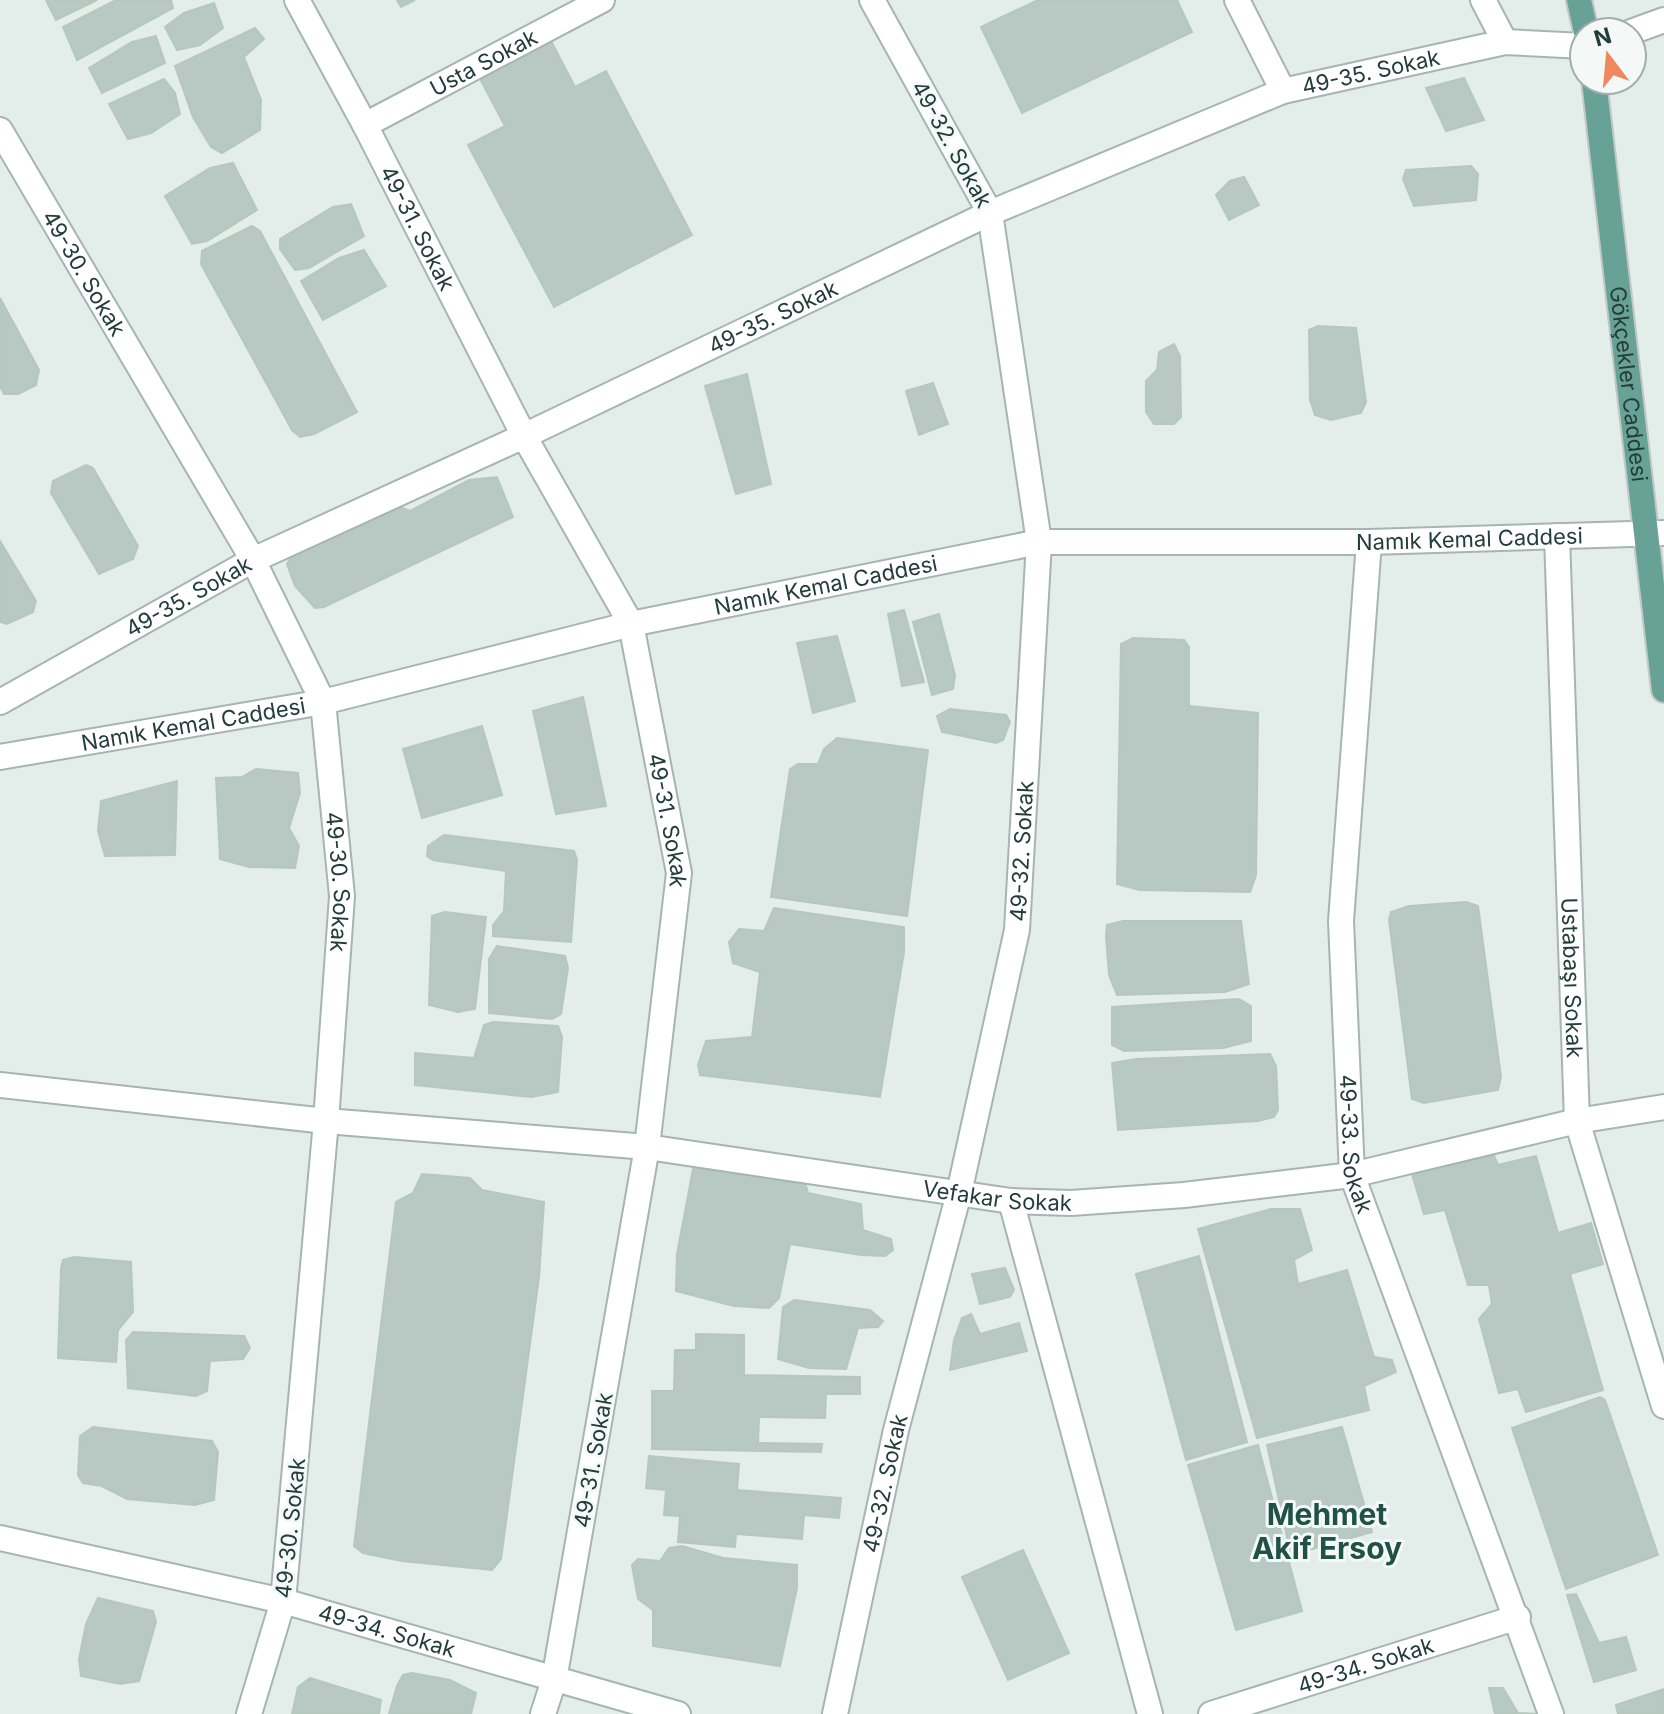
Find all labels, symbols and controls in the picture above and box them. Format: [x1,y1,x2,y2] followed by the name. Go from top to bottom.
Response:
[1568,16,1648,96] north arrow
[1591,22,1614,52] text: N
[425,24,542,101] street label: Usta Sokak
[1299,44,1442,99] street label: 49-35. Sokak
[906,76,998,212] street label: 49-32. Sokak
[375,161,460,295] street label: 49-31. Sokak
[37,206,131,340] street label: 49-30. Sokak
[704,275,842,359] street label: 49-35. Sokak
[1605,285,1653,483] street label: Gökçekler Caddesi
[1356,522,1583,555] street label: Namık Kemal Caddesi
[712,550,940,620] street label: Namık Kemal Caddesi
[121,551,256,642] street label: 49-35. Sokak
[79,692,307,756] street label: Namık Kemal Caddesi
[643,751,692,889] street label: 49-31. Sokak
[1004,780,1038,922] street label: 49-32. Sokak
[321,810,356,953] street label: 49-30. Sokak
[1556,897,1588,1058] street label: Ustabaşı Sokak
[1335,1074,1378,1217] street label: 49-33. Sokak
[921,1175,1072,1216] street label: Vefakar Sokak
[568,1390,618,1530] street label: 49-31. Sokak
[857,1411,913,1555] street label: 49-32. Sokak
[270,1457,310,1599] street label: 49-30. Sokak
[1252,1496,1402,1566] district label: Mehmet Akif Ersoy
[315,1599,458,1663] street label: 49-34. Sokak
[1294,1632,1437,1699] street label: 49-34. Sokak

